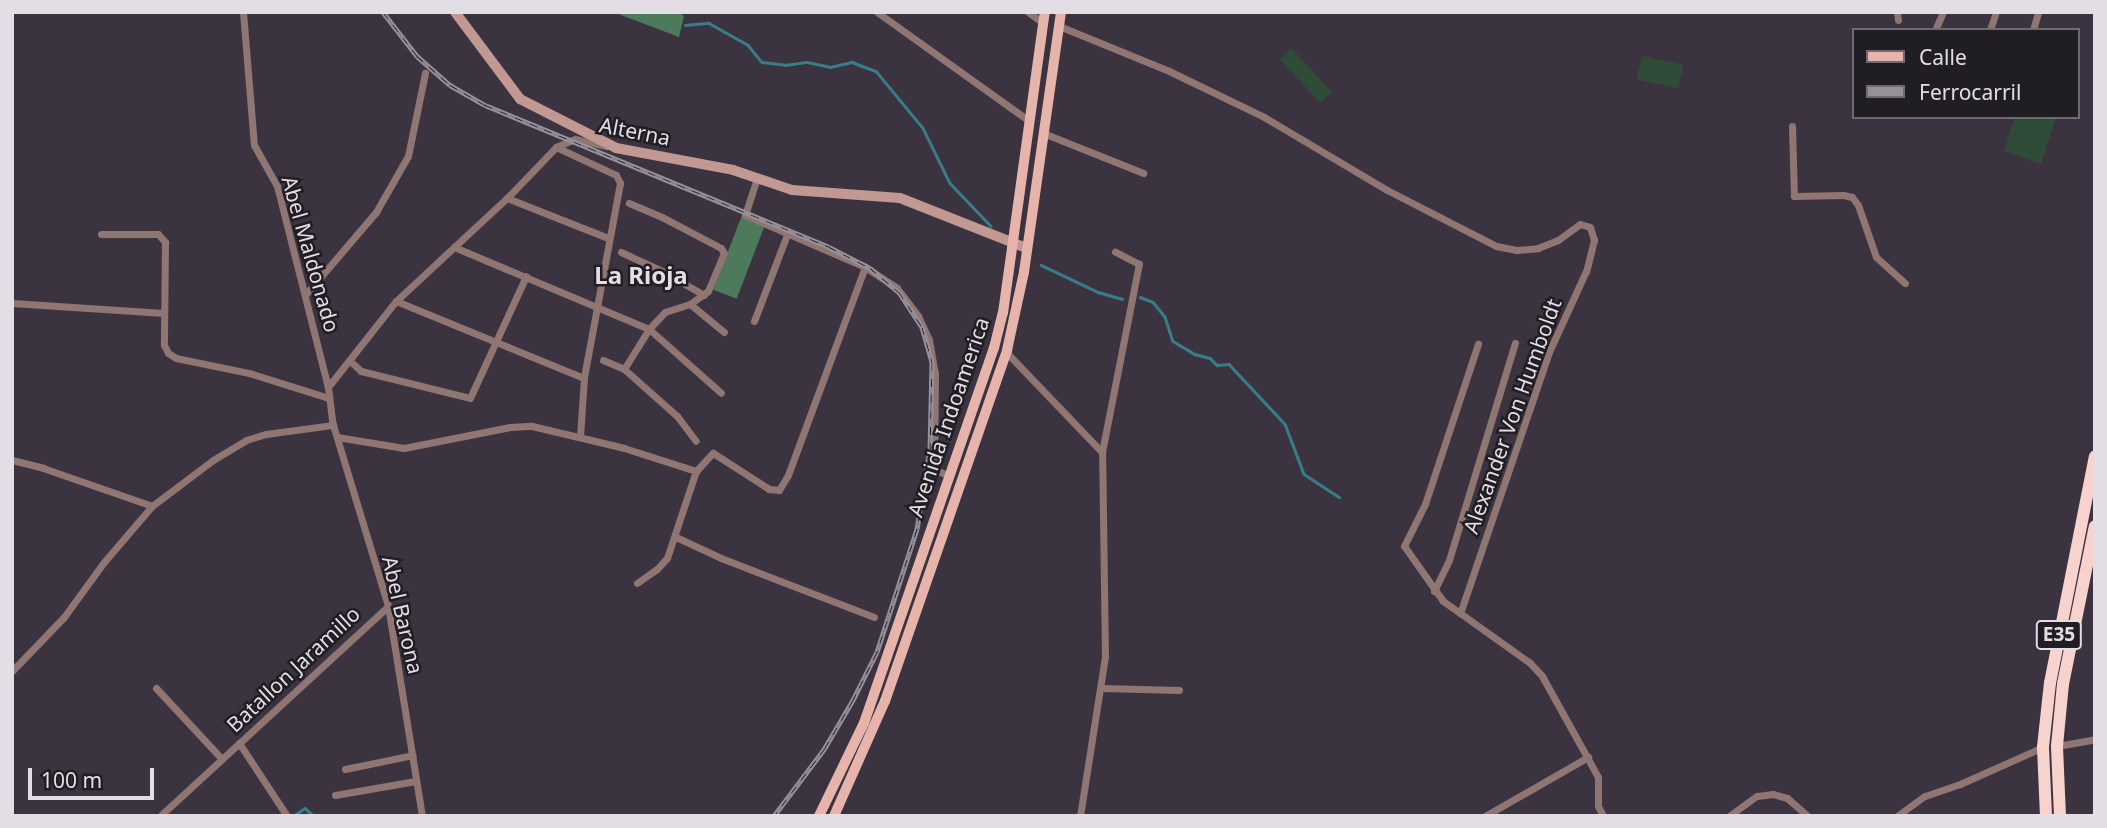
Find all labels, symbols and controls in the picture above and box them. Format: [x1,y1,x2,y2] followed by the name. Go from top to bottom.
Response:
[1852,28,2079,119] legend
[1919,43,1967,71] text: Calle
[1919,78,2021,106] text: Ferrocarril
[597,112,673,150] street label: Alterna
[277,173,345,335] street label: Abel Maldonado
[594,261,688,289] district label: La Rioja
[1458,295,1566,537] street label: Alexander Von Humboldt
[902,314,994,520] street label: Avenida Indoamerica
[377,554,429,676] street label: Abel Barona
[221,601,365,737] street label: Batallon Jaramillo
[2035,620,2084,650] road number: E35
[32,754,158,798] scale bar
[41,766,102,794] text: 100 m

